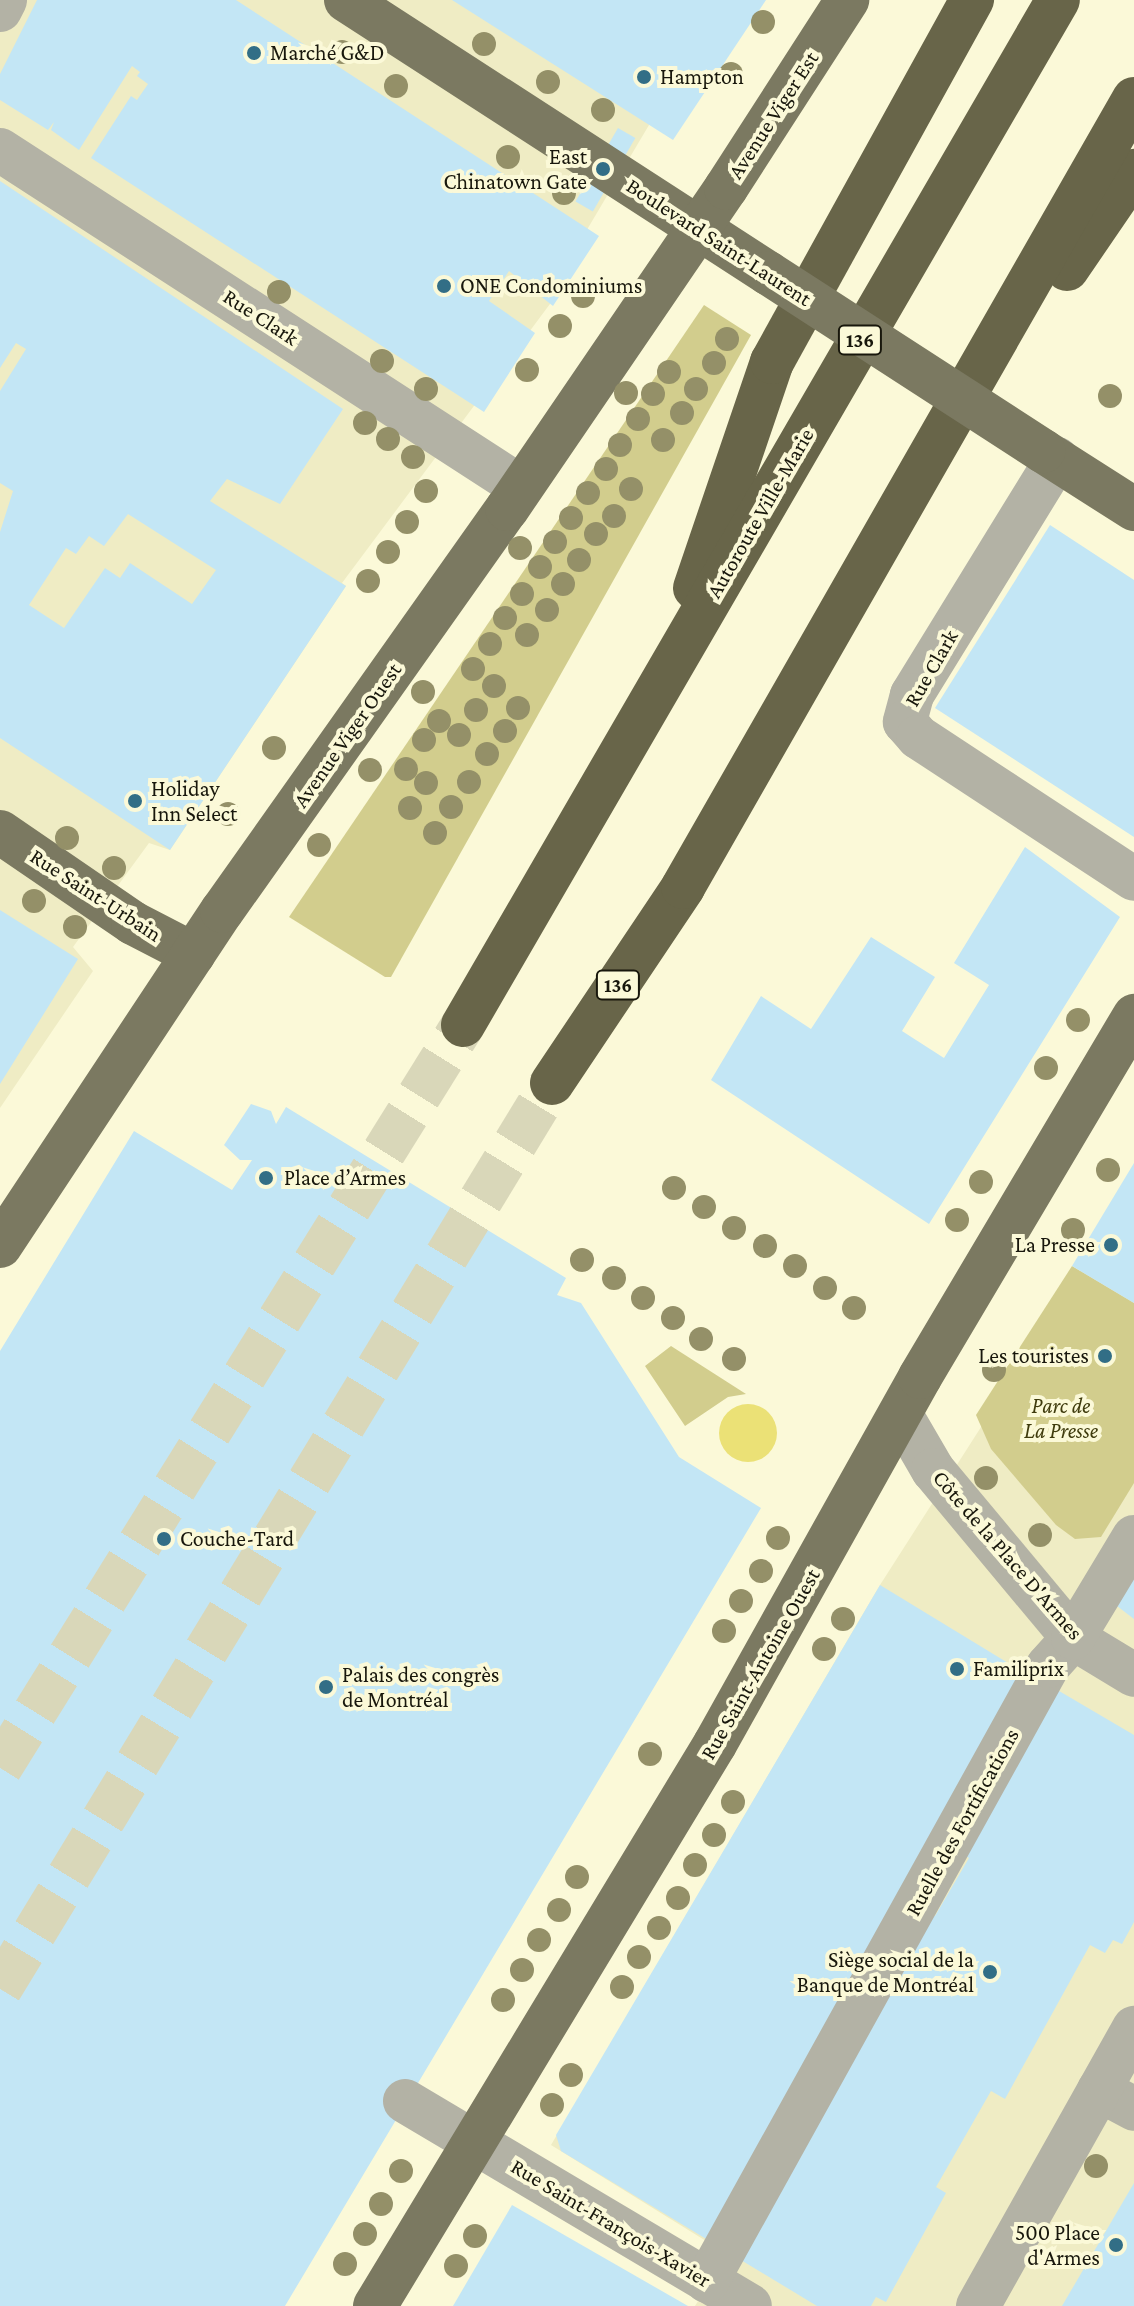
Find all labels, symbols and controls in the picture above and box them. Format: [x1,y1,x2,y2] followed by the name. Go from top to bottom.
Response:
[270,40,384,66] place label: Marché G&D
[245,44,263,62] marker: Marché G&D
[722,46,824,184] street label: Avenue Viger Est
[660,64,744,90] place label: Hampton
[635,68,653,86] marker: Hampton
[443,143,587,194] place label: East Chinatown Gate
[594,160,612,178] marker: East Chinatown Gate
[621,172,817,312] street label: Boulevard Saint-Laurent
[460,273,642,299] place label: ONE Condominiums
[435,277,453,295] marker: ONE Condominiums
[218,283,304,351] street label: Rue Clark
[836,324,884,356] road number: 136
[701,423,819,603] street label: Autoroute Ville-Marie
[898,625,964,711] street label: Rue Clark
[287,657,407,813] street label: Avenue Viger Ouest
[151,775,237,826] place label: Holiday Inn Select
[126,792,144,810] marker: Holiday Inn Select
[25,843,167,947] street label: Rue Saint-Urbain
[594,969,642,1001] road number: 136
[284,1165,406,1191] place label: Place d’Armes
[255,1167,277,1189] marker: Place d’Armes
[1015,1232,1095,1258] place label: La Presse
[1102,1236,1120,1254] marker: La Presse
[978,1343,1089,1369] place label: Les touristes
[1096,1347,1114,1365] marker: Les touristes
[1024,1392,1098,1444] park label: Parc de La Presse
[927,1465,1089,1645] street label: Côte de la Place D'Armes
[180,1526,294,1552] place label: Couche-Tard
[155,1530,173,1548] marker: Couche-Tard
[695,1564,825,1764] street label: Rue Saint-Antoine Ouest
[973,1656,1064,1682] place label: Familiprix
[948,1660,966,1678] marker: Familiprix
[342,1661,499,1712] place label: Palais des congrès de Montréal
[317,1678,335,1696] marker: Palais des congrès de Montréal
[899,1724,1025,1920] street label: Ruelle des Fortifications
[797,1946,974,1998] place label: Siège social de la Banque de Montréal
[981,1963,999,1981] marker: Siège social de la Banque de Montréal
[506,2153,716,2293] street label: Rue Saint-François-Xavier
[1015,2219,1100,2270] place label: 500 Place d'Armes
[1107,2236,1125,2254] marker: 500 Place d'Armes

